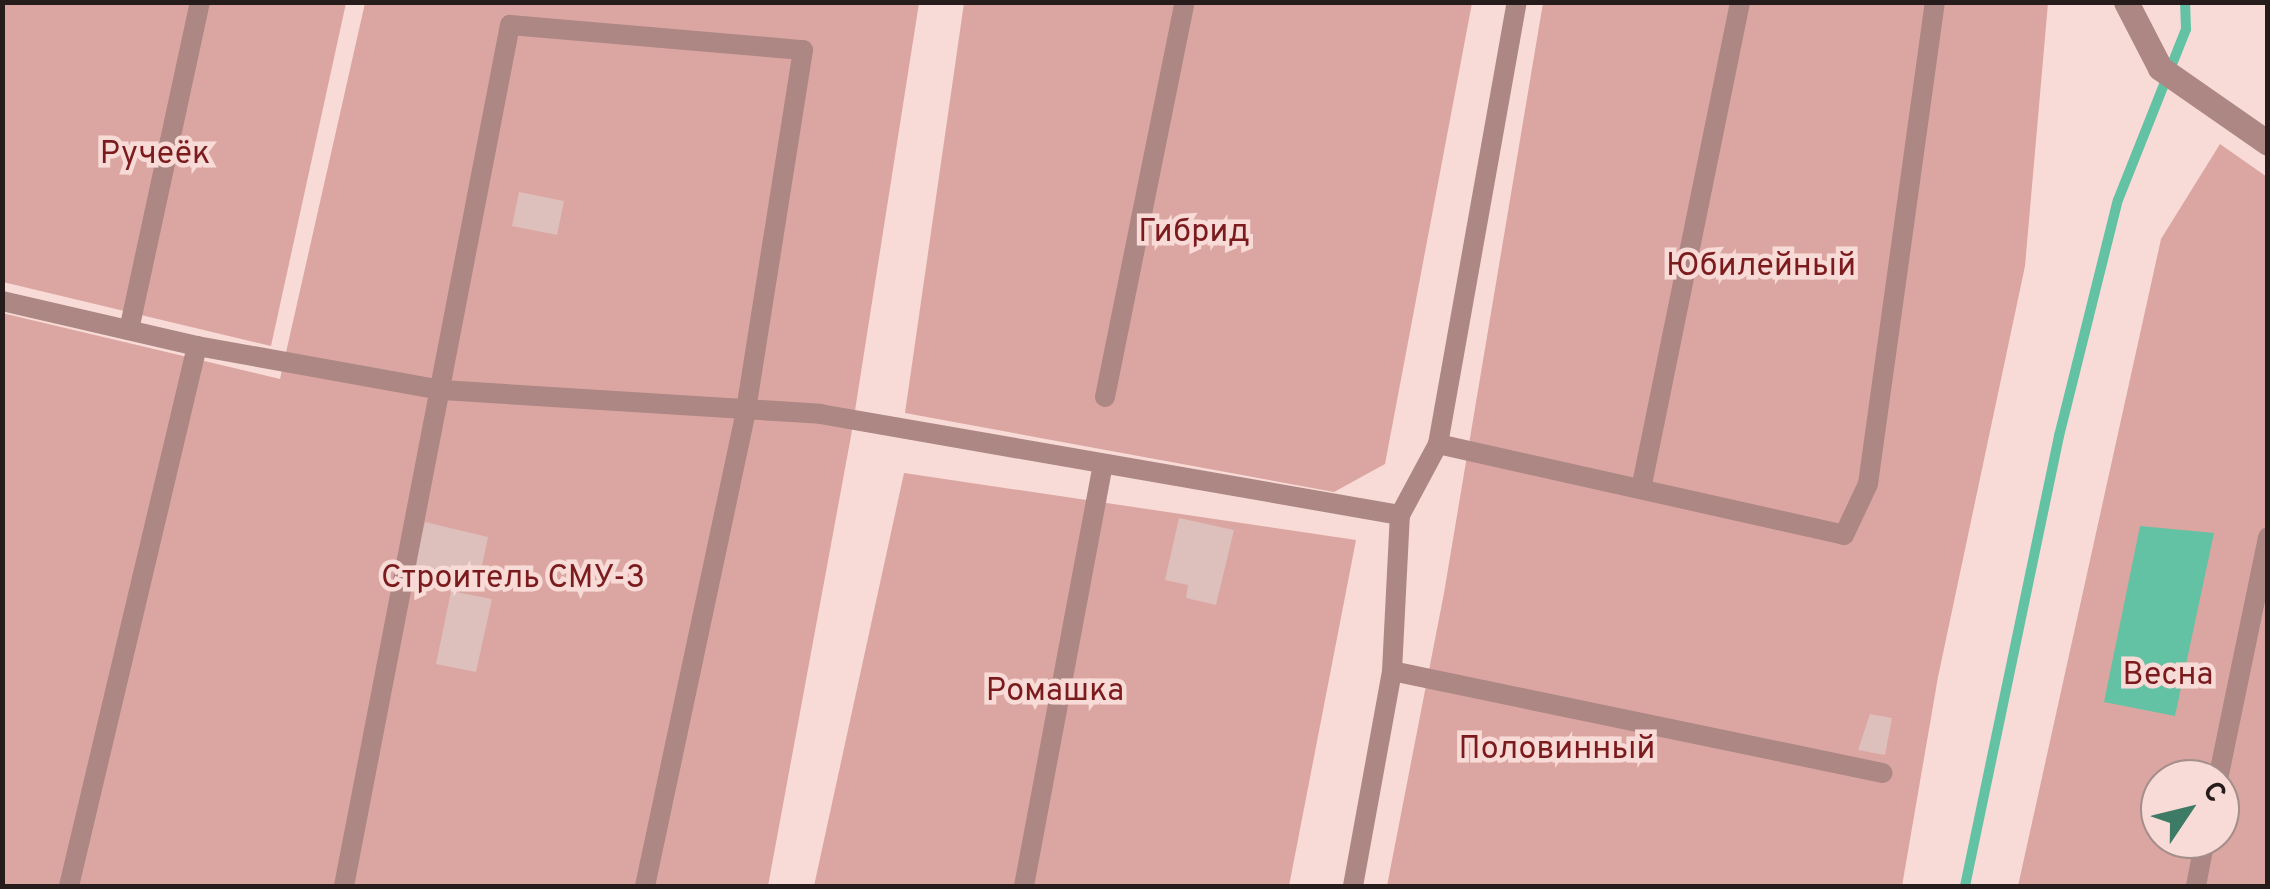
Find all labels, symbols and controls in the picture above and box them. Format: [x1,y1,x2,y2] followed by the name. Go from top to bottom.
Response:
[100,136,210,174] park label: Ручеёк
[1138,214,1250,252] park label: Гибрид
[1666,248,1856,286] park label: Юбилейный
[381,560,645,598] park label: Строитель СМУ-3
[2123,657,2213,695] park label: Весна
[986,673,1124,711] park label: Ромашка
[1459,731,1655,769] park label: Половинный
[2140,759,2240,859] north arrow
[2193,775,2233,811] text: С

